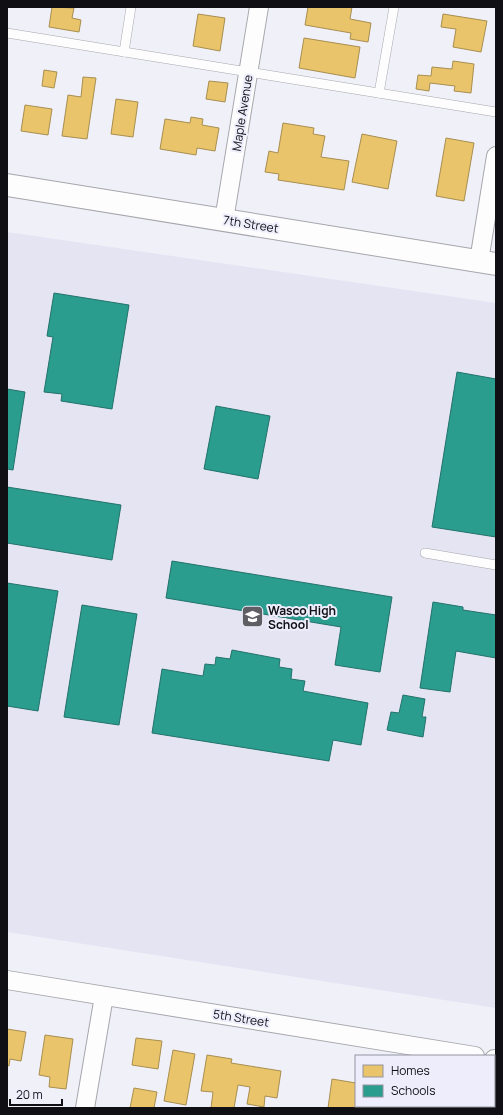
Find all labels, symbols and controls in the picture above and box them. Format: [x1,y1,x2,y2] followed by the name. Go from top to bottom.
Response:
[228,74,256,152] street label: Maple Avenue
[222,211,280,237] street label: 7th Street
[268,602,336,633] place label: Wasco High School
[239,604,265,630] school or university icon: Wasco High School
[212,1005,270,1031] street label: 5th Street
[355,1055,495,1107] legend
[391,1062,430,1079] text: Homes
[10,1081,62,1107] scale bar
[391,1082,435,1099] text: Schools
[16,1086,43,1103] text: 20 m

